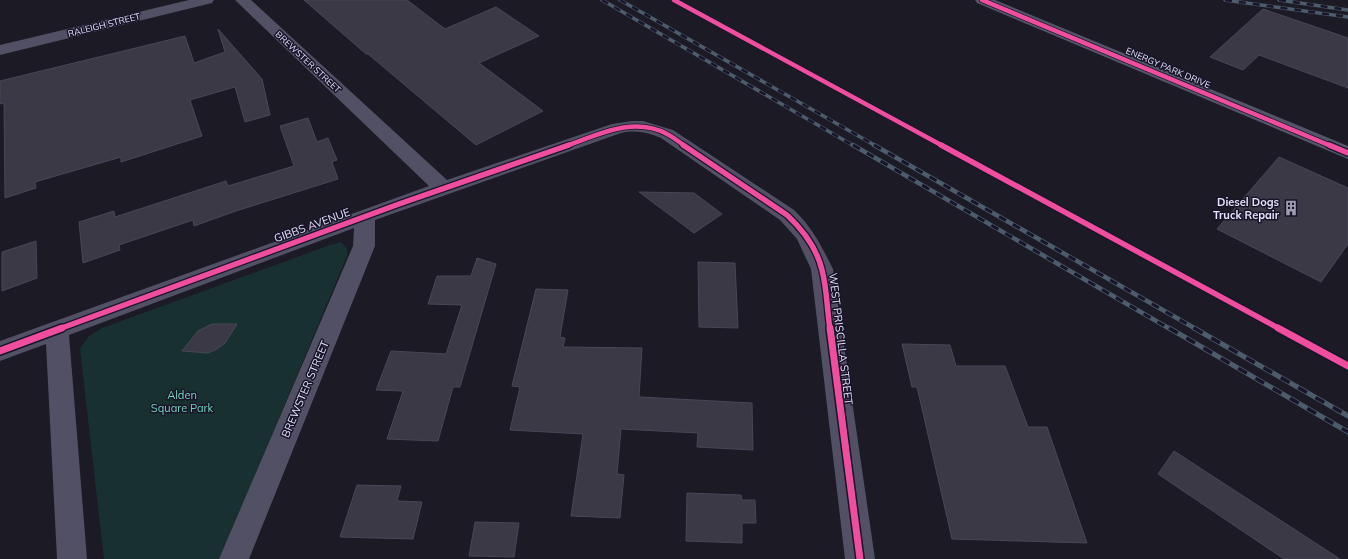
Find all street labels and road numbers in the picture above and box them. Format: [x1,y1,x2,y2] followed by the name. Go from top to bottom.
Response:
[67,10,142,39] street label: RALEIGH STREET
[273,29,344,95] street label: BREWSTER STREET
[1124,45,1212,90] street label: ENERGY PARK DRIVE
[272,205,352,245] street label: GIBBS AVENUE
[826,272,856,406] street label: WEST PRISCILLA STREET
[278,338,332,440] street label: BREWSTER STREET

